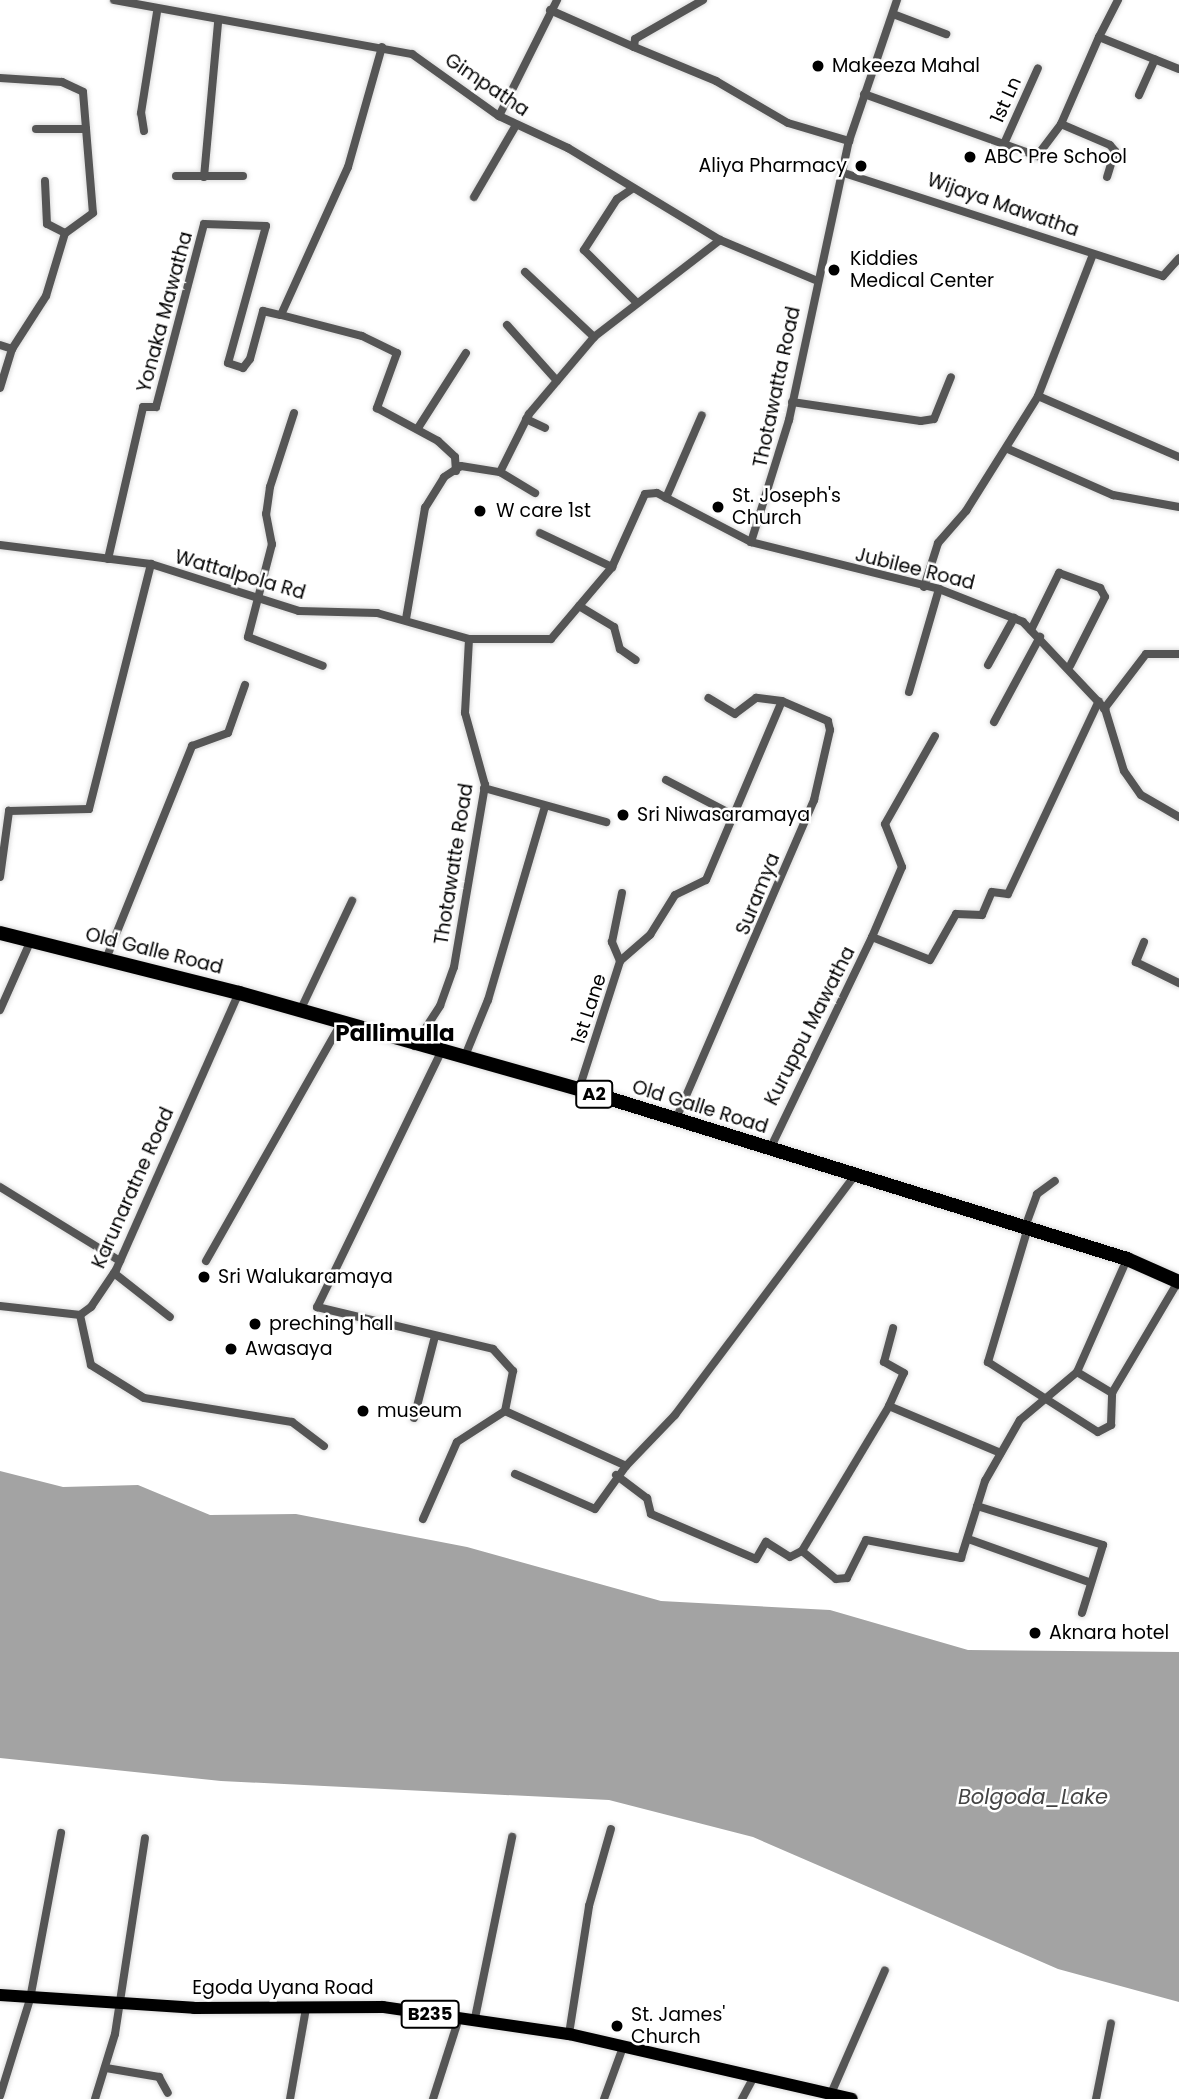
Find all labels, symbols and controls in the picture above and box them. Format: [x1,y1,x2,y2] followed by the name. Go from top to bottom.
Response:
[441,49,533,121] street label: Gimpatha
[832,55,980,77] place label: Makeeza Mahal
[810,58,826,74] marker: Makeeza Mahal
[986,73,1026,127] street label: 1st Ln
[984,146,1127,168] place label: ABC Pre School
[962,149,978,165] marker: ABC Pre School
[698,155,847,177] place label: Aliya Pharmacy
[853,158,869,174] marker: Aliya Pharmacy
[924,168,1082,242] street label: Wijaya Mawatha
[133,229,197,395] street label: Yonaka Mawatha
[850,248,994,292] place label: Kiddies Medical Center
[824,260,844,280] marker: Kiddies Medical Center
[749,304,805,470] street label: Thotawatta Road
[732,485,841,529] place label: St. Joseph's Church
[710,499,726,515] marker: St. Joseph's Church
[496,500,591,522] place label: W care 1st
[470,501,490,521] marker: W care 1st
[853,543,977,595] street label: Jubilee Road
[172,545,308,605] street label: Wattalpola Rd
[430,782,478,946] street label: Thotawatte Road
[637,804,810,826] place label: Sri Niwasaramaya
[615,807,631,823] marker: Sri Niwasaramaya
[731,850,785,938] street label: Suramya
[83,923,225,979] street label: Old Galle Road
[760,943,860,1109] street label: Kuruppu Mawatha
[567,971,611,1047] street label: 1st Lane
[335,1019,455,1047] district label: Pallimulla
[629,1076,771,1138] street label: Old Galle Road
[575,1079,613,1108] road number: A2
[87,1104,179,1272] street label: Karunaratne Road
[218,1266,393,1288] place label: Sri Walukaramaya
[196,1269,212,1285] marker: Sri Walukaramaya
[269,1313,394,1335] place label: preching hall
[247,1316,263,1332] marker: preching hall
[245,1338,333,1360] place label: Awasaya
[223,1341,239,1357] marker: Awasaya
[377,1400,462,1422] place label: museum
[355,1403,371,1419] marker: museum
[1049,1622,1169,1644] place label: Aknara hotel
[1027,1625,1043,1641] marker: Aknara hotel
[958,1784,1108,1810] water label: Bolgoda_Lake
[192,1977,374,1999] street label: Egoda Uyana Road
[400,2000,460,2028] road number: B235
[631,2004,725,2048] place label: St. James' Church
[609,2018,625,2034] marker: St. James' Church

